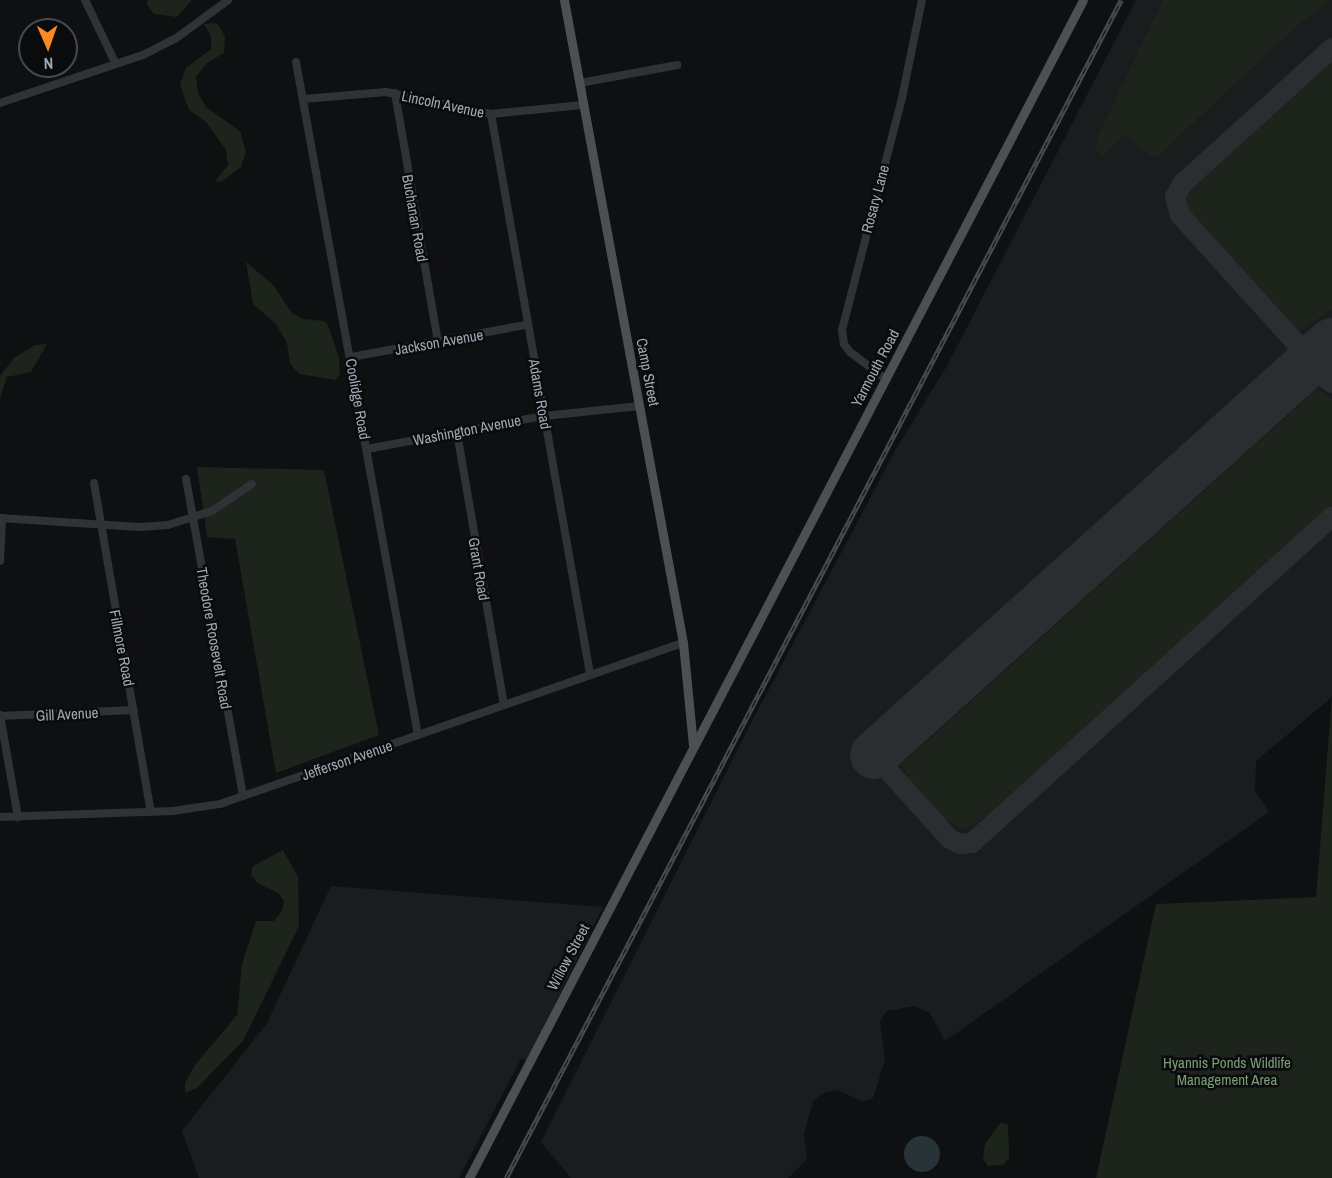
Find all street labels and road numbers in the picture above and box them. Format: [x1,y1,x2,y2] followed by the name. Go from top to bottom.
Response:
[400,86,486,122] street label: Lincoln Avenue
[857,163,893,235] street label: Rosary Lane
[398,173,432,263] street label: Buchanan Road
[393,325,485,359] street label: Jackson Avenue
[847,326,903,410] street label: Yarmouth Road
[633,336,663,408] street label: Camp Street
[342,357,374,441] street label: Coolidge Road
[525,357,555,431] street label: Adams Road
[411,411,523,449] street label: Washington Avenue
[465,536,493,602] street label: Grant Road
[193,566,235,710] street label: Theodore Roosevelt Road
[106,608,138,688] street label: Fillmore Road
[35,703,99,725] street label: Gill Avenue
[299,736,395,784] street label: Jefferson Avenue
[543,921,593,993] street label: Willow Street

